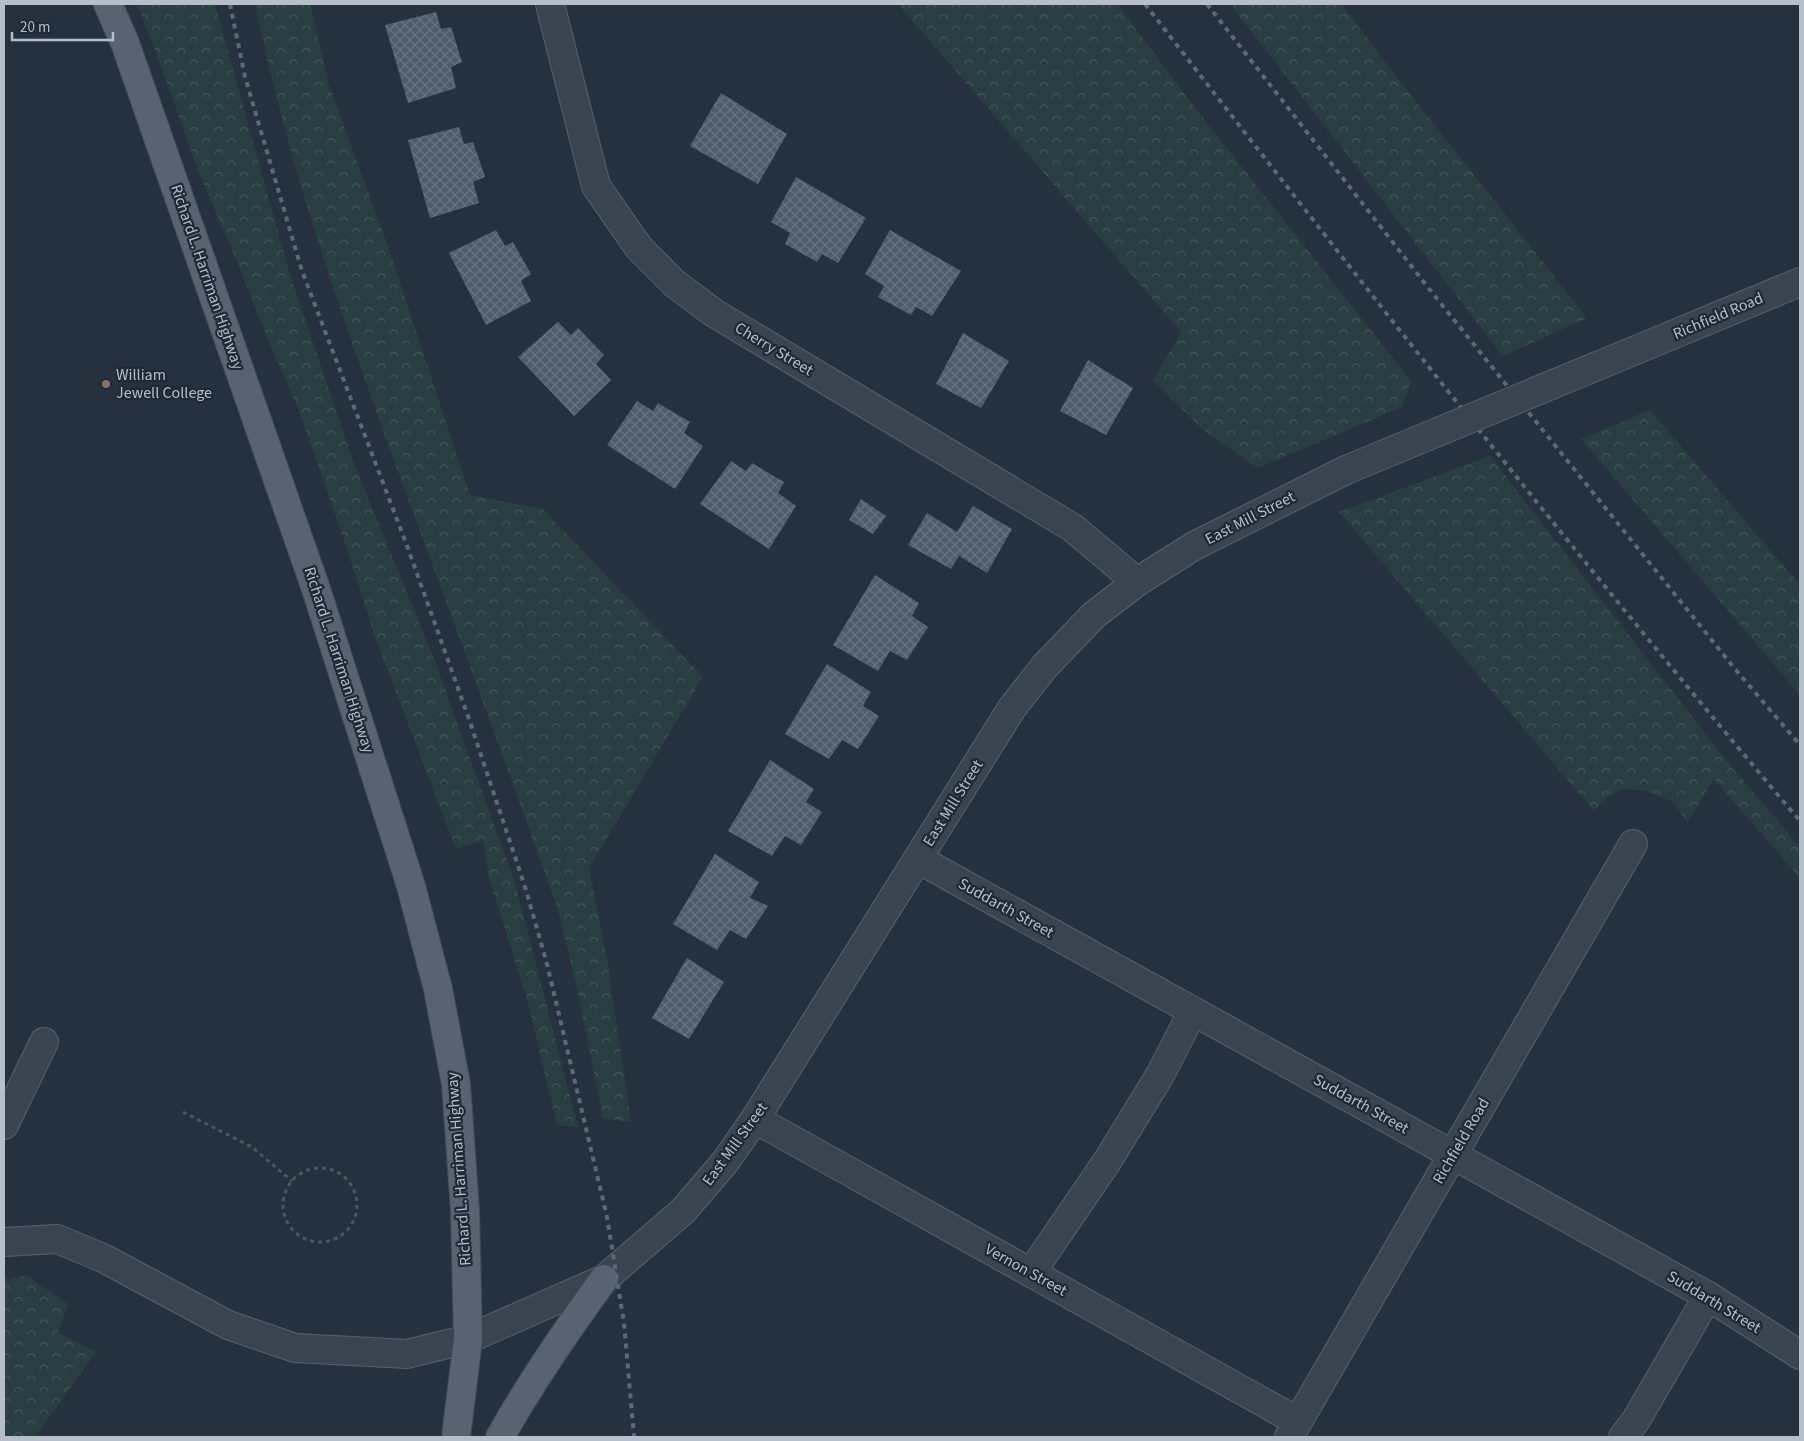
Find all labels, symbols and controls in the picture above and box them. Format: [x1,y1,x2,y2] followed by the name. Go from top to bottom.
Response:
[12,10,114,42] scale bar
[20,17,50,38] text: 20 m
[165,182,249,373] street label: Richard L. Harriman Highway
[1669,287,1767,345] street label: Richfield Road
[731,317,818,381] street label: Cherry Street
[116,364,212,404] place label: William Jewell College
[100,378,112,390] marker: William Jewell College
[1201,486,1299,550] street label: East Mill Street
[299,564,380,756] street label: Richard L. Harriman Highway
[918,755,989,851] street label: East Mill Street
[954,873,1058,944] street label: Suddarth Street
[1309,1069,1413,1140] street label: Suddarth Street
[441,1071,477,1267] street label: Richard L. Harriman Highway
[1427,1094,1495,1188] street label: Richfield Road
[697,1097,773,1190] street label: East Mill Street
[981,1238,1072,1302] street label: Vernon Street
[1663,1265,1766,1339] street label: Suddarth Street

